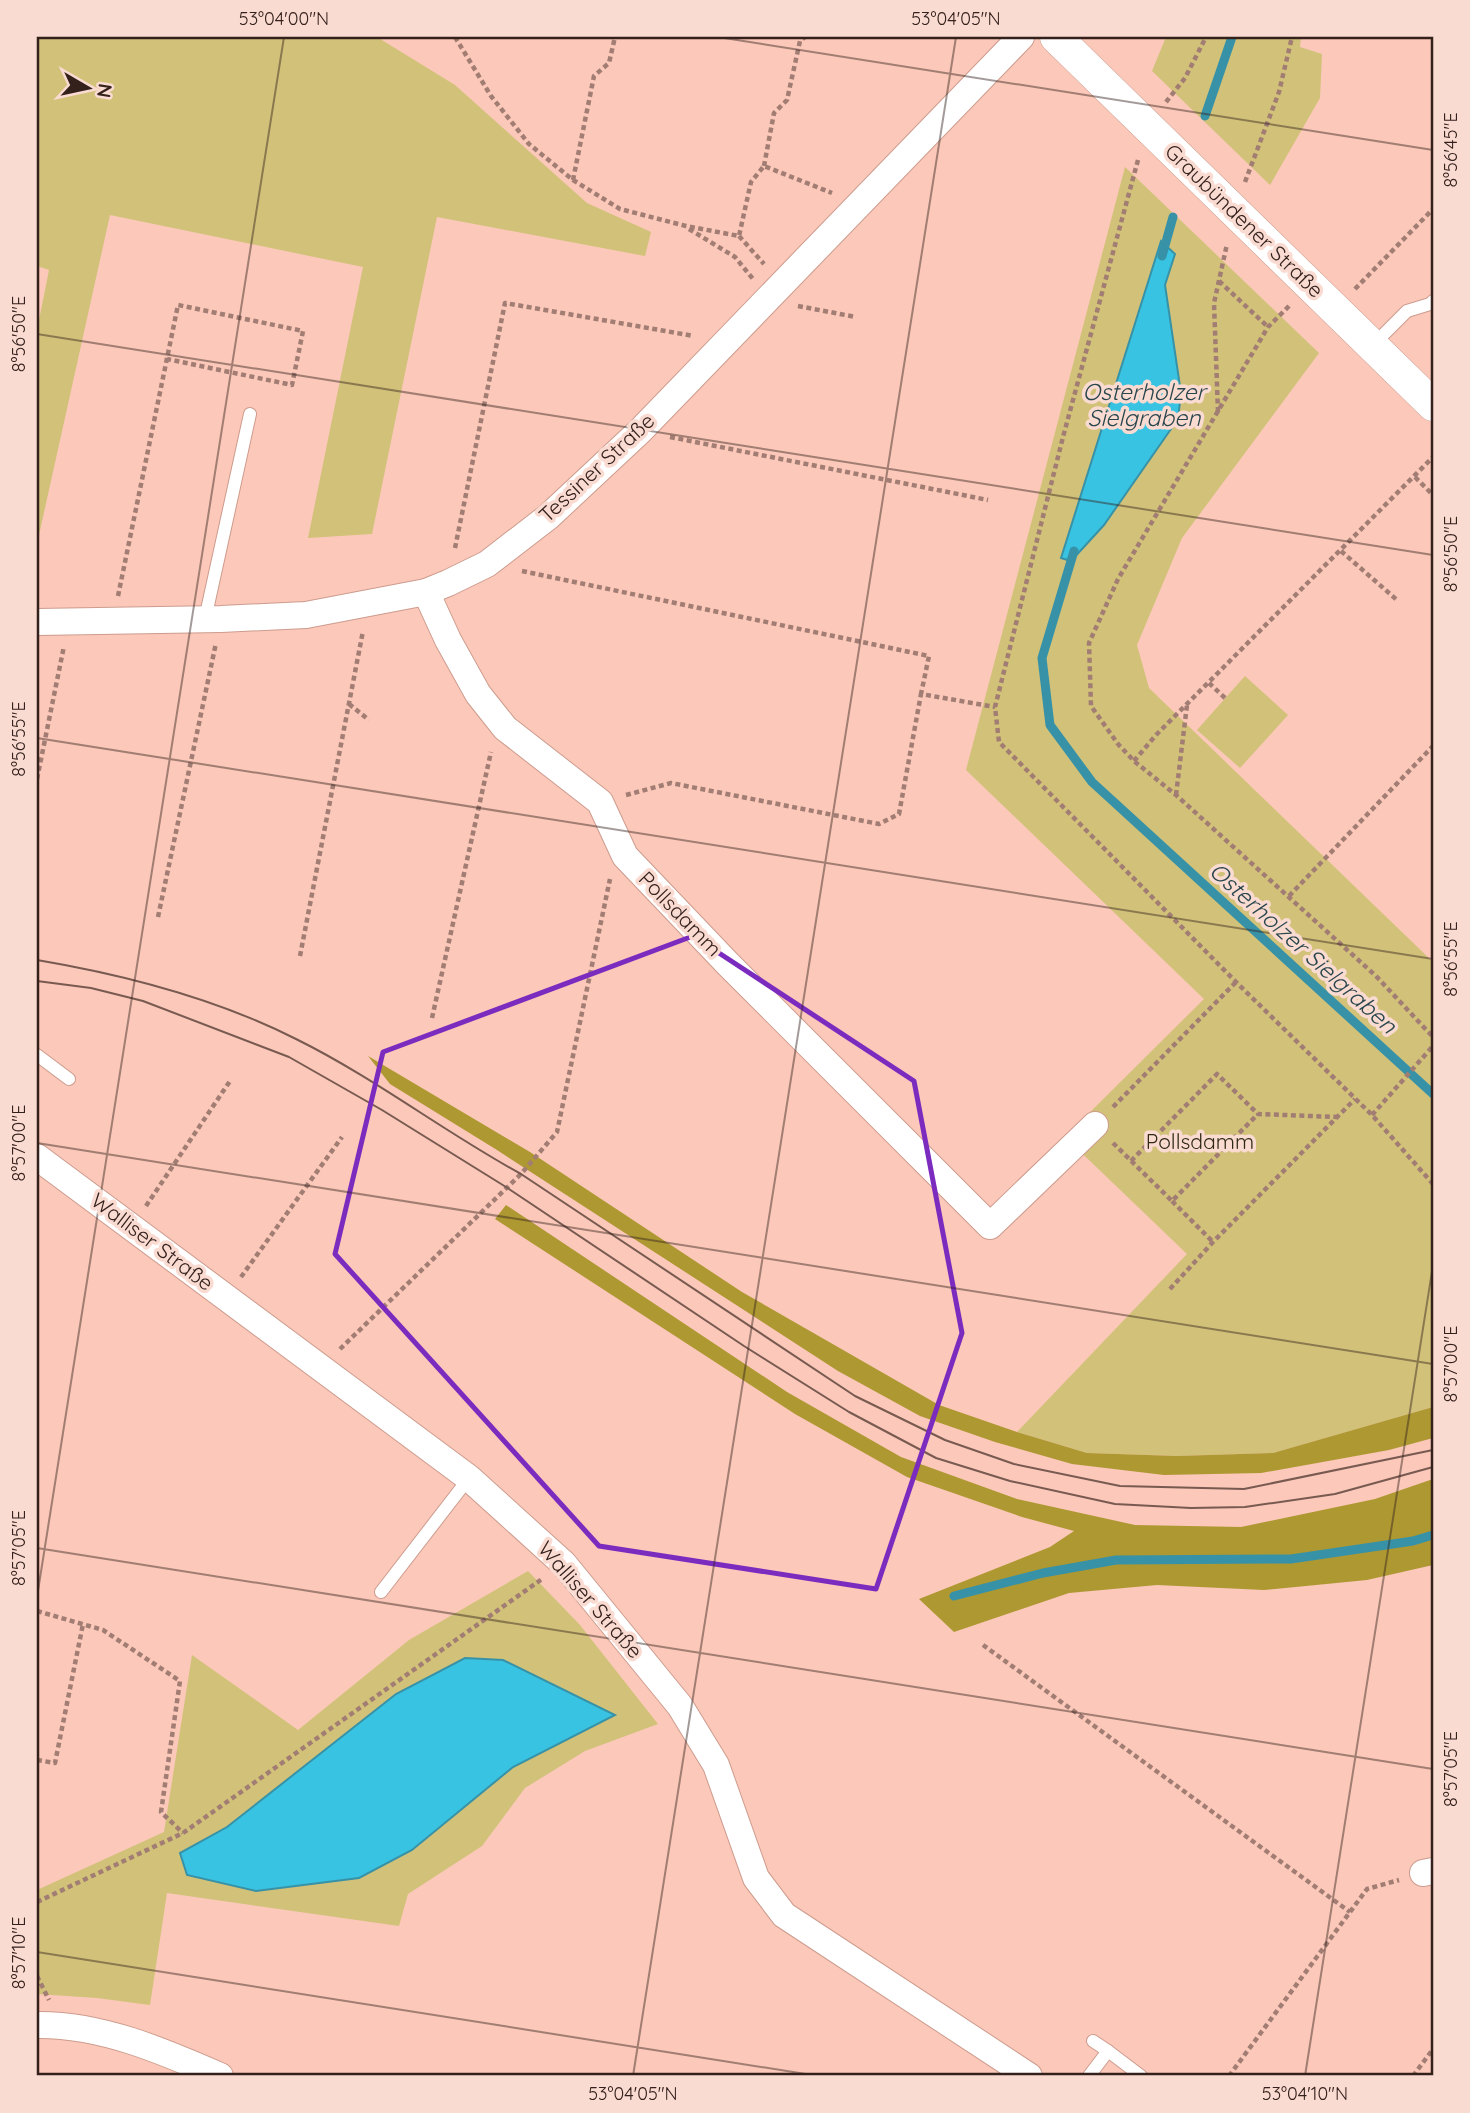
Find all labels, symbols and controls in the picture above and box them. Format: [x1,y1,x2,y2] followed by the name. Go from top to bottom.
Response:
[239,7,329,30] text: 53°04'00"N
[911,7,1001,30] text: 53°04'05"N
[52,52,122,122] north arrow
[92,82,118,99] text: N
[1439,112,1462,188] text: 8°56'45"E
[1160,138,1329,303] street label: Graubündener Straße
[7,296,30,372] text: 8°56'50"E
[1083,377,1209,432] water label: Osterholzer Sielgraben
[533,407,659,527] street label: Tessiner Straße
[1439,516,1462,592] text: 8°56'50"E
[7,701,30,777] text: 8°56'55"E
[1204,856,1404,1040] water label: Osterholzer Sielgraben
[634,865,728,961] street label: Pollsdamm
[1439,921,1462,997] text: 8°56'55"E
[7,1105,30,1181] text: 8°57'00"E
[1146,1128,1254,1154] park label: Pollsdamm
[86,1187,219,1296] street label: Walliser Straße
[1439,1326,1462,1402] text: 8°57'00"E
[7,1510,30,1586] text: 8°57'05"E
[533,1535,649,1663] street label: Walliser Straße
[1439,1731,1462,1807] text: 8°57'05"E
[7,1917,30,1989] text: 8°57'10"E
[588,2082,678,2105] text: 53°04'05"N
[1262,2082,1348,2105] text: 53°04'10"N

